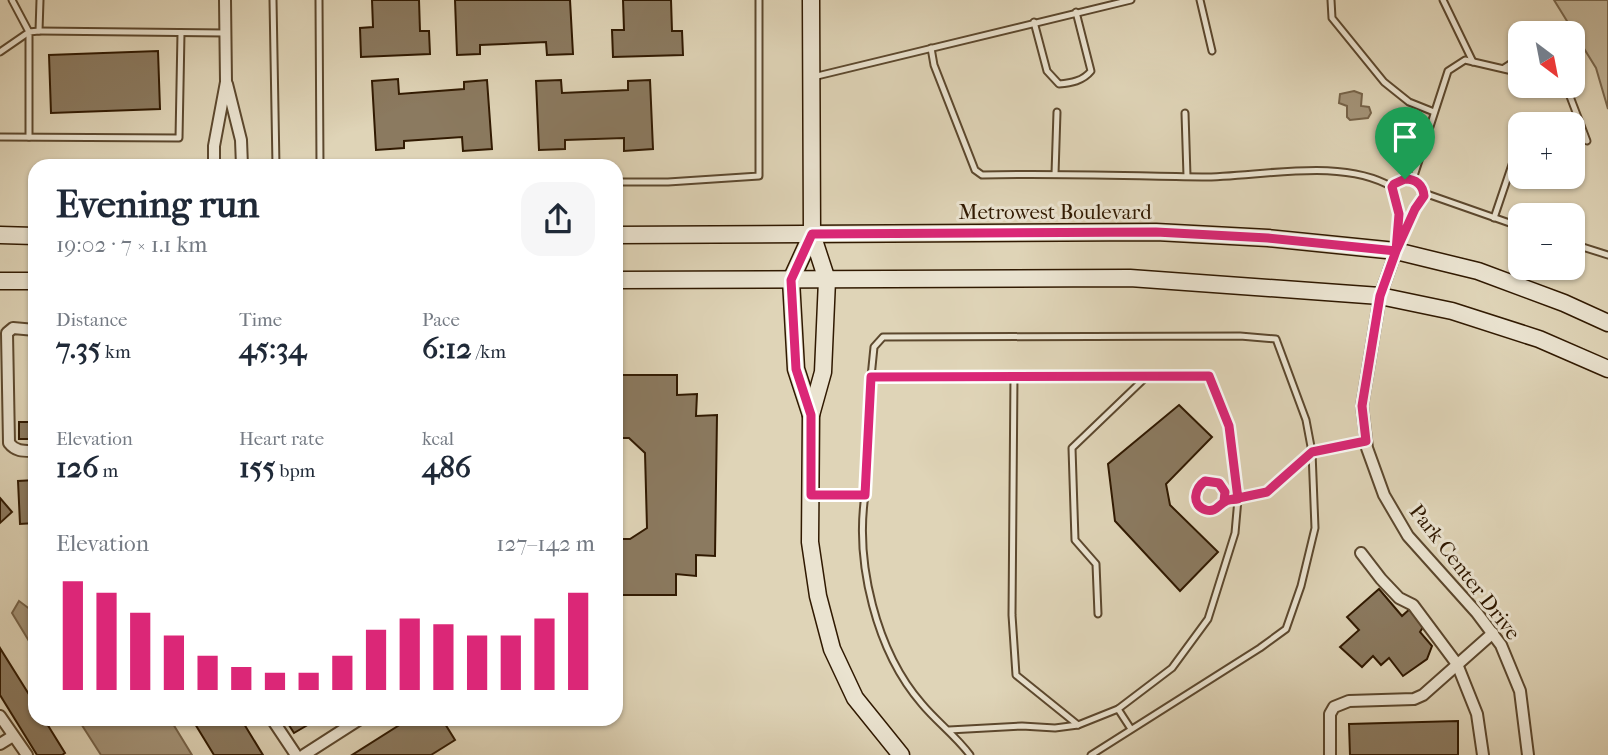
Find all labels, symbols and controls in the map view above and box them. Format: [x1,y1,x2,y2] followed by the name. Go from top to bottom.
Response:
[1508,21,1586,98] north arrow
[1508,21,1585,280] map controls
[1375,107,1435,179] pin
[1508,112,1585,189] button: +
[1386,118,1424,156] icon: arrive
[56,182,259,227] text: Evening run
[521,182,595,256] button: share
[958,200,1152,224] street label: Metrowest Boulevard
[1508,203,1585,280] button: −
[56,231,207,258] text: 19:02 · 7 × 1.1 km
[56,309,127,331] text: Distance
[239,309,282,331] text: Time
[422,309,460,331] text: Pace
[56,331,101,366] text: 7.35
[239,331,306,366] text: 45:34
[422,331,472,366] text: 6:12
[101,341,131,363] text: km
[472,341,506,363] text: /km
[56,428,133,450] text: Elevation
[239,428,324,450] text: Heart rate
[422,428,454,450] text: kcal
[56,450,98,485] text: 126
[239,450,275,485] text: 155
[422,450,471,485] text: 486
[98,460,118,482] text: m
[275,460,315,482] text: bpm
[1405,499,1525,645] street label: Park Center Drive
[56,530,149,557] text: Elevation
[496,530,595,557] text: 127–142 m

